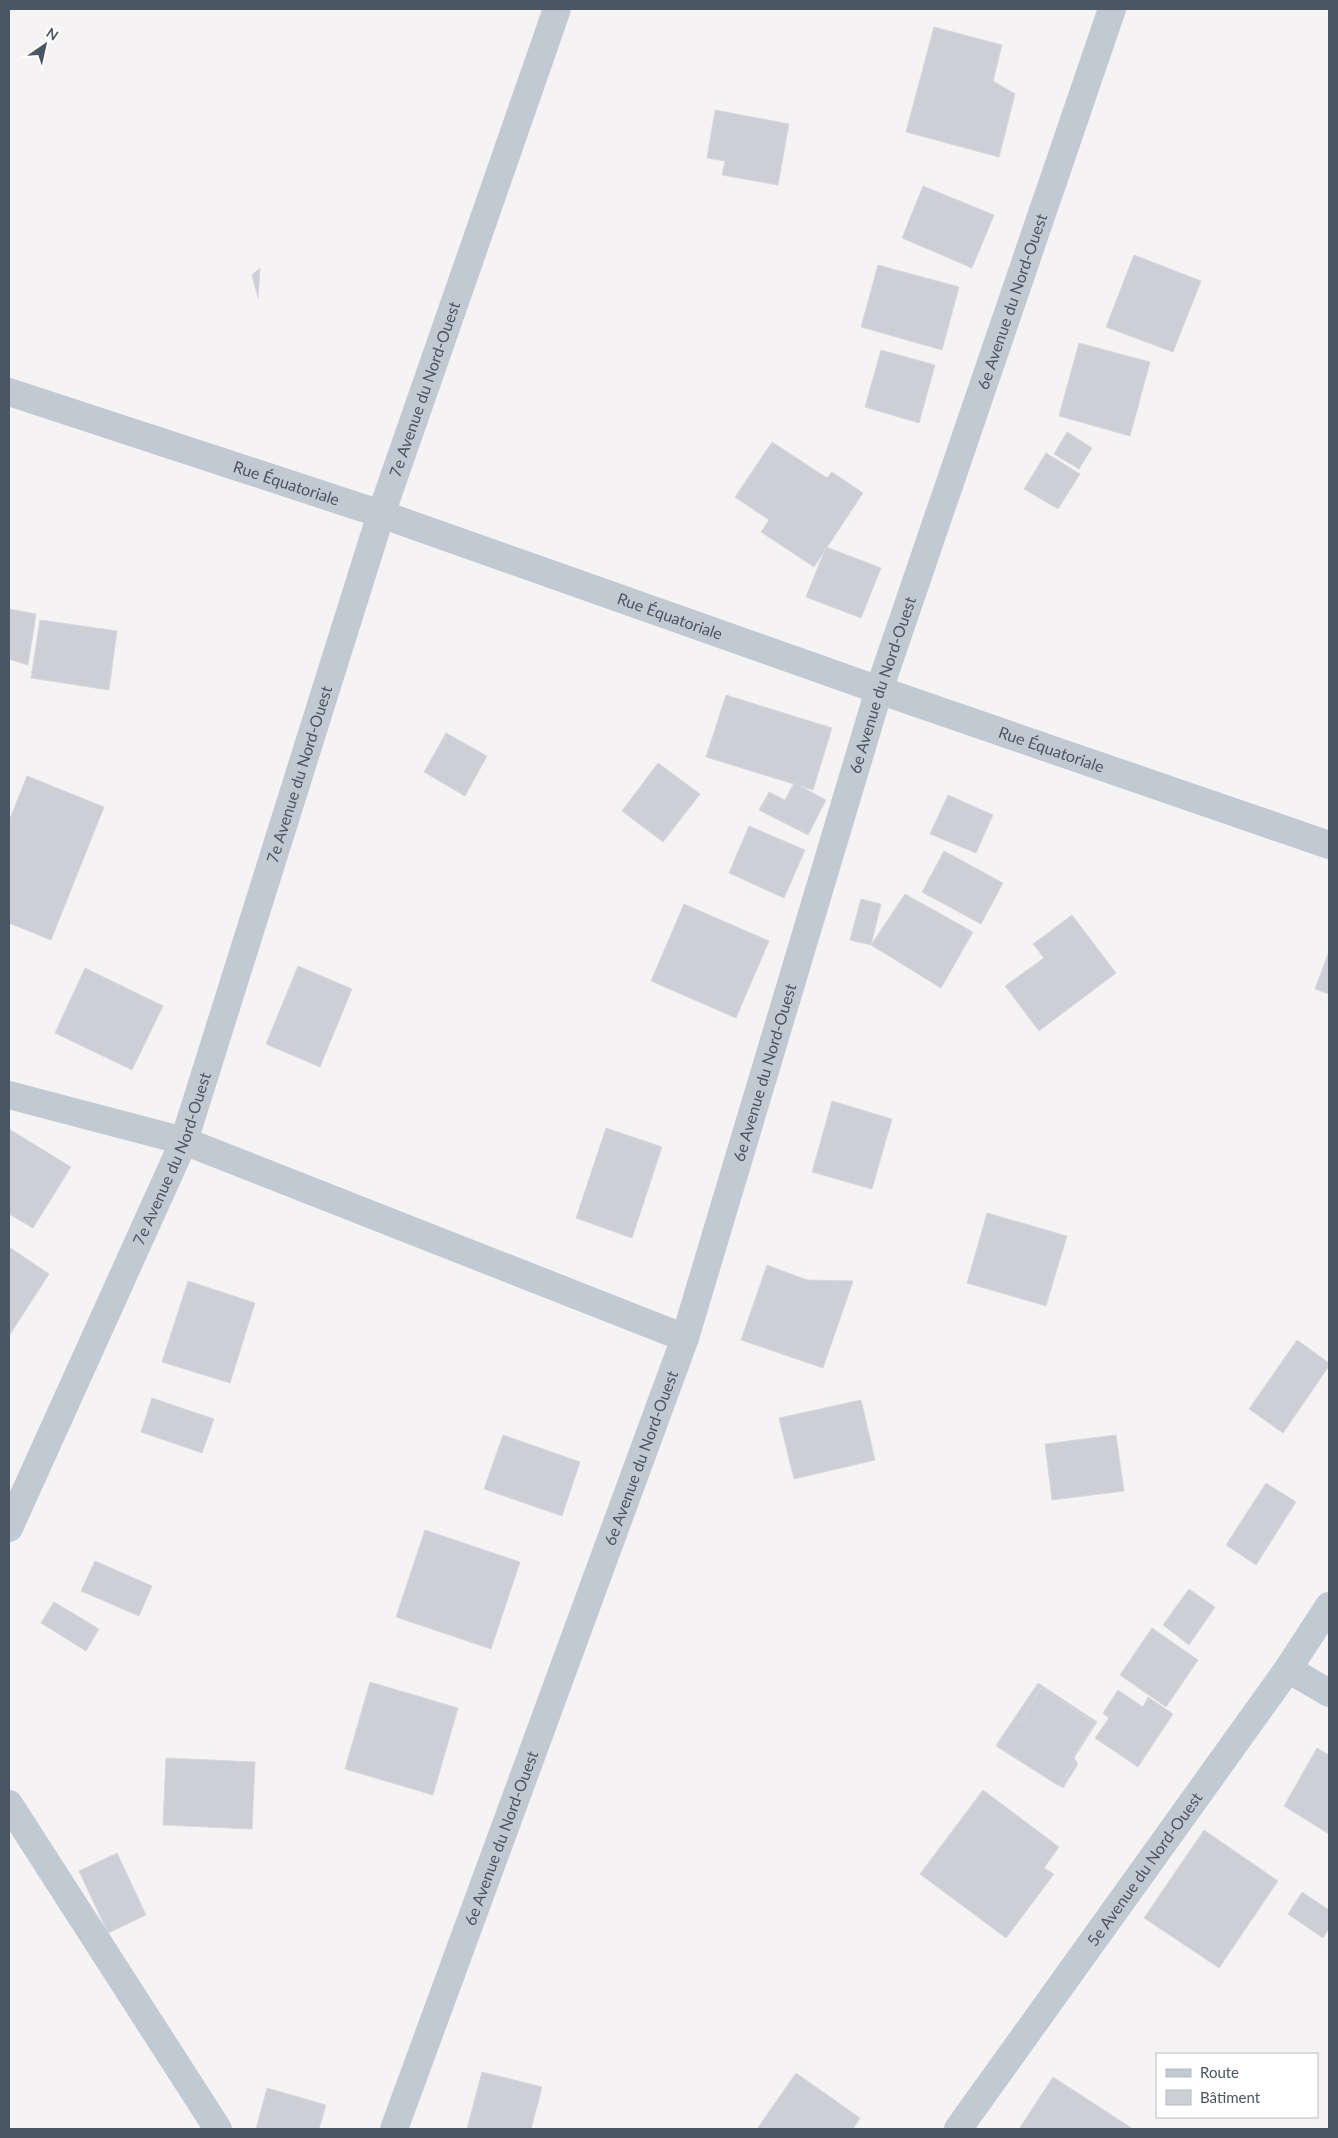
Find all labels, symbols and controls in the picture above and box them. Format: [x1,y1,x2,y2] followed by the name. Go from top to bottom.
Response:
[20,20,70,70] north arrow
[43,24,62,44] text: N
[973,211,1050,392] street label: 6e Avenue du Nord-Ouest
[385,299,463,479] street label: 7e Avenue du Nord-Ouest
[231,456,342,509] street label: Rue Équatoriale
[615,588,725,643] street label: Rue Équatoriale
[845,594,919,776] street label: 6e Avenue du Nord-Ouest
[262,683,336,865] street label: 7e Avenue du Nord-Ouest
[996,722,1107,776] street label: Rue Équatoriale
[728,981,800,1164] street label: 6e Avenue du Nord-Ouest
[128,1069,214,1248] street label: 7e Avenue du Nord-Ouest
[600,1368,681,1548] street label: 6e Avenue du Nord-Ouest
[460,1748,541,1928] street label: 6e Avenue du Nord-Ouest
[1083,1788,1206,1949] street label: 5e Avenue du Nord-Ouest
[1156,2053,1318,2118] legend
[1200,2063,1239,2081] text: Route
[1200,2088,1261,2106] text: Bâtiment

